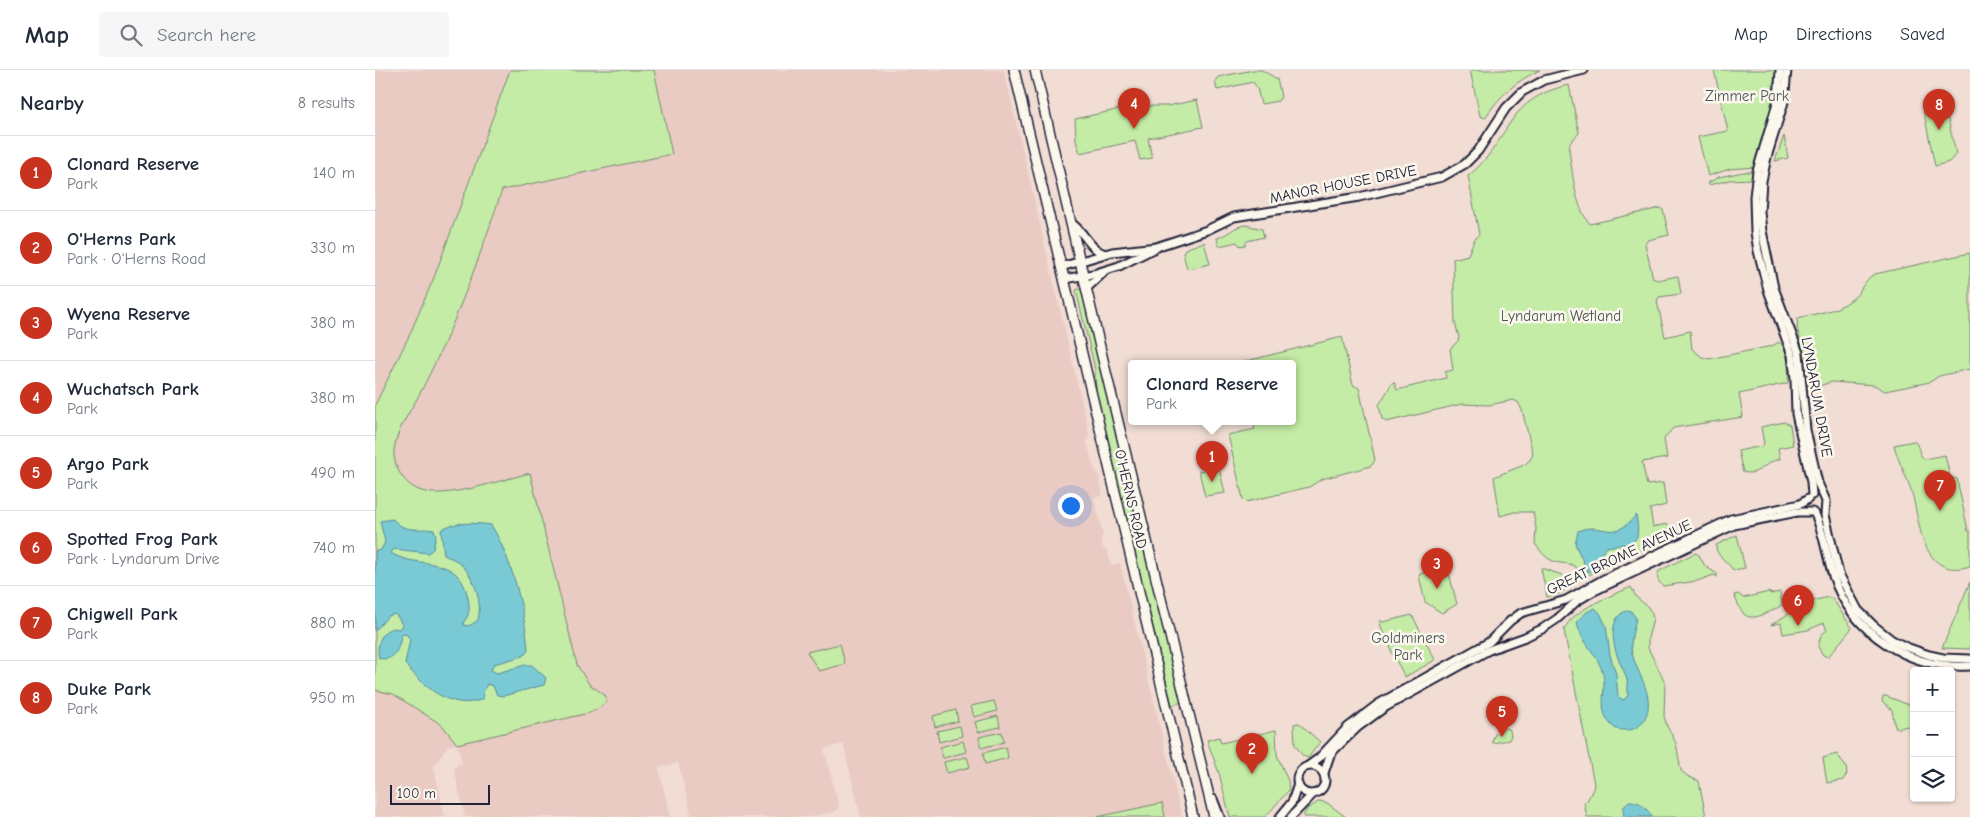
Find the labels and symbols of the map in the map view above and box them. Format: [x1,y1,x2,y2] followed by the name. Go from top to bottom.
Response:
[1705,87,1790,105] park label: Zimmer Park
[1118,88,1150,129] pin: 4
[1923,89,1955,130] pin: 8
[1268,161,1418,207] street label: MANOR HOUSE DRIVE
[1501,307,1621,325] park label: Lyndarum Wetland
[1798,336,1836,458] street label: LYNDARUM DRIVE
[1196,441,1228,482] pin: 1
[1111,448,1151,550] street label: O'HERNS ROAD
[1924,470,1956,511] pin: 7
[1058,493,1084,519] your location
[1544,515,1694,599] street label: GREAT BROME AVENUE
[1421,548,1453,589] pin: 3
[1782,585,1814,626] pin: 6
[1371,629,1445,664] park label: Goldminers Park
[1486,696,1518,737] pin: 5
[1236,733,1268,774] pin: 2
[390,782,490,805] scale bar

